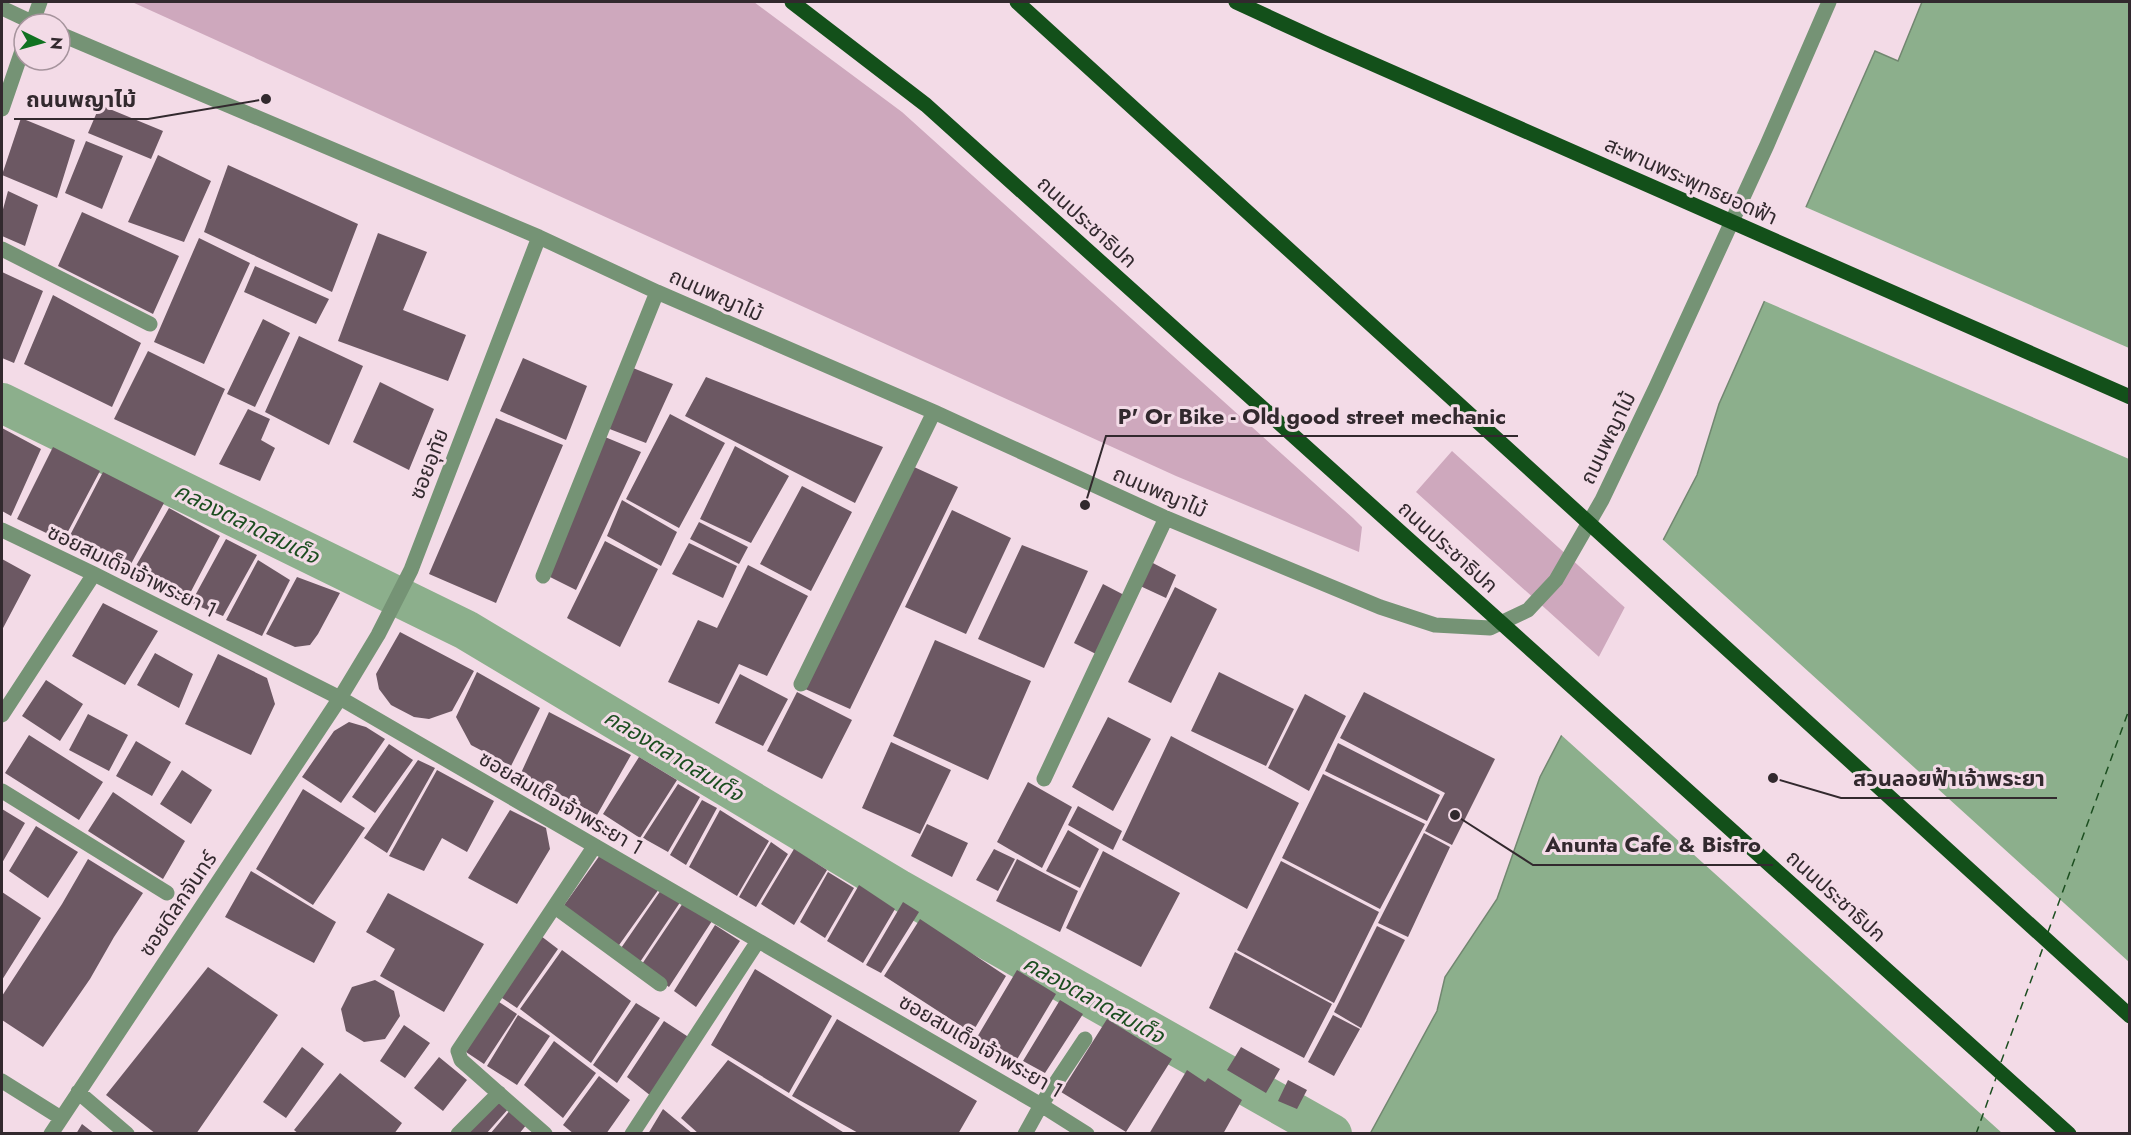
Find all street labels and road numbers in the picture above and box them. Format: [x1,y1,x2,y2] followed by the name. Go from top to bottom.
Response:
[1600,129,1782,233] street label: สะพานพระพุทธยอดฟ้า
[1030,169,1144,275] street label: ถนนประชาธิปก
[664,261,768,329] street label: ถนนพญาไม้
[1573,387,1643,489] street label: ถนนพญาไม้
[402,424,456,504] street label: ซอยอุทัย
[1108,459,1212,525] street label: ถนนพญาไม้
[1391,494,1505,600] street label: ถนนประชาธิปก
[42,517,222,625] street label: ซอยสมเด็จเจ้าพระยา 1
[473,744,649,862] street label: ซอยสมเด็จเจ้าพระยา 1
[1779,843,1893,949] street label: ถนนประชาธิปก
[132,845,225,962] street label: ซอยดิลกจันทร์
[893,987,1069,1105] street label: ซอยสมเด็จเจ้าพระยา 1

